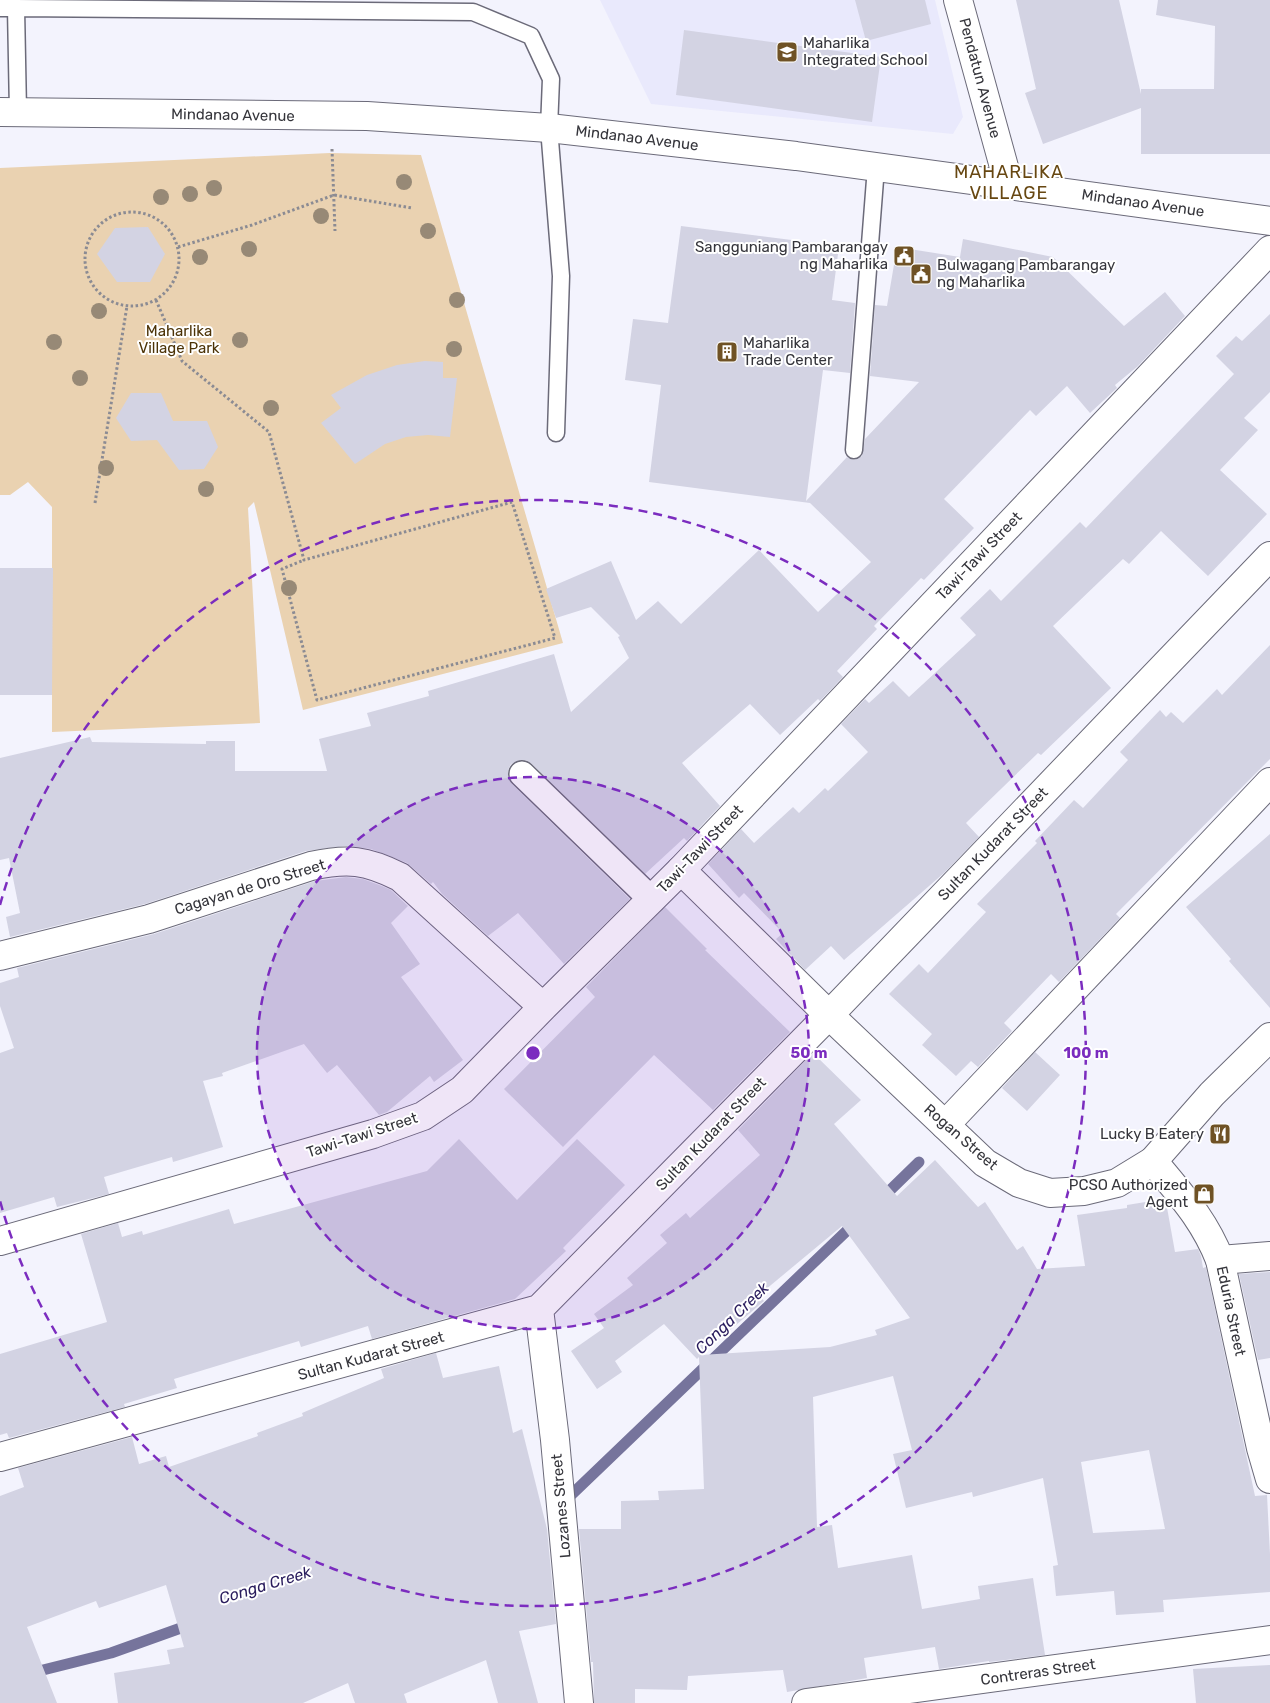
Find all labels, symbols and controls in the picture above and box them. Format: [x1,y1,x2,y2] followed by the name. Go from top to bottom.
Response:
[955,16,1005,140] street label: Pendatun Avenue
[803,34,928,69] place label: Maharlika Integrated School
[775,40,799,64] school or university icon: Maharlika Integrated School
[171,105,295,125] street label: Mindanao Avenue
[575,122,699,154] street label: Mindanao Avenue
[954,161,1064,204] district label: MAHARLIKA VILLAGE
[1081,185,1205,221] street label: Mindanao Avenue
[695,238,888,273] place label: Sangguniang Pambarangay ng Maharlika
[892,244,916,268] public building icon: Sangguniang Pambarangay ng Maharlika
[937,256,1115,291] place label: Bulwagang Pambarangay ng Maharlika
[909,262,933,286] public building icon: Bulwagang Pambarangay ng Maharlika
[138,322,220,357] park label: Maharlika Village Park
[743,334,833,369] place label: Maharlika Trade Center
[715,340,739,364] building icon: Maharlika Trade Center
[932,508,1026,604] street label: Tawi-Tawi Street
[934,784,1052,904] street label: Sultan Kudarat Street
[653,801,747,897] street label: Tawi-Tawi Street
[172,855,328,919] street label: Cagayan de Oro Street
[524,1044,542,1062] centre of rings
[791,1044,827,1062] text: 50 m
[1064,1044,1108,1062] text: 100 m
[652,1074,770,1194] street label: Sultan Kudarat Street
[920,1100,1002,1174] street label: Rogan Street
[304,1109,420,1161] street label: Tawi-Tawi Street
[1208,1122,1232,1146] restaurant icon: Lucky B Eatery
[1100,1125,1204,1143] place label: Lucky B Eatery
[1069,1176,1188,1211] place label: PCSO Authorized Agent
[1192,1182,1216,1206] shop icon: PCSO Authorized Agent
[1213,1264,1249,1358] street label: Eduria Street
[691,1278,773,1358] water label: Conga Creek
[296,1328,446,1384] street label: Sultan Kudarat Street
[547,1453,575,1559] street label: Lozanes Street
[217,1562,314,1608] water label: Conga Creek
[979,1655,1097,1689] street label: Contreras Street

